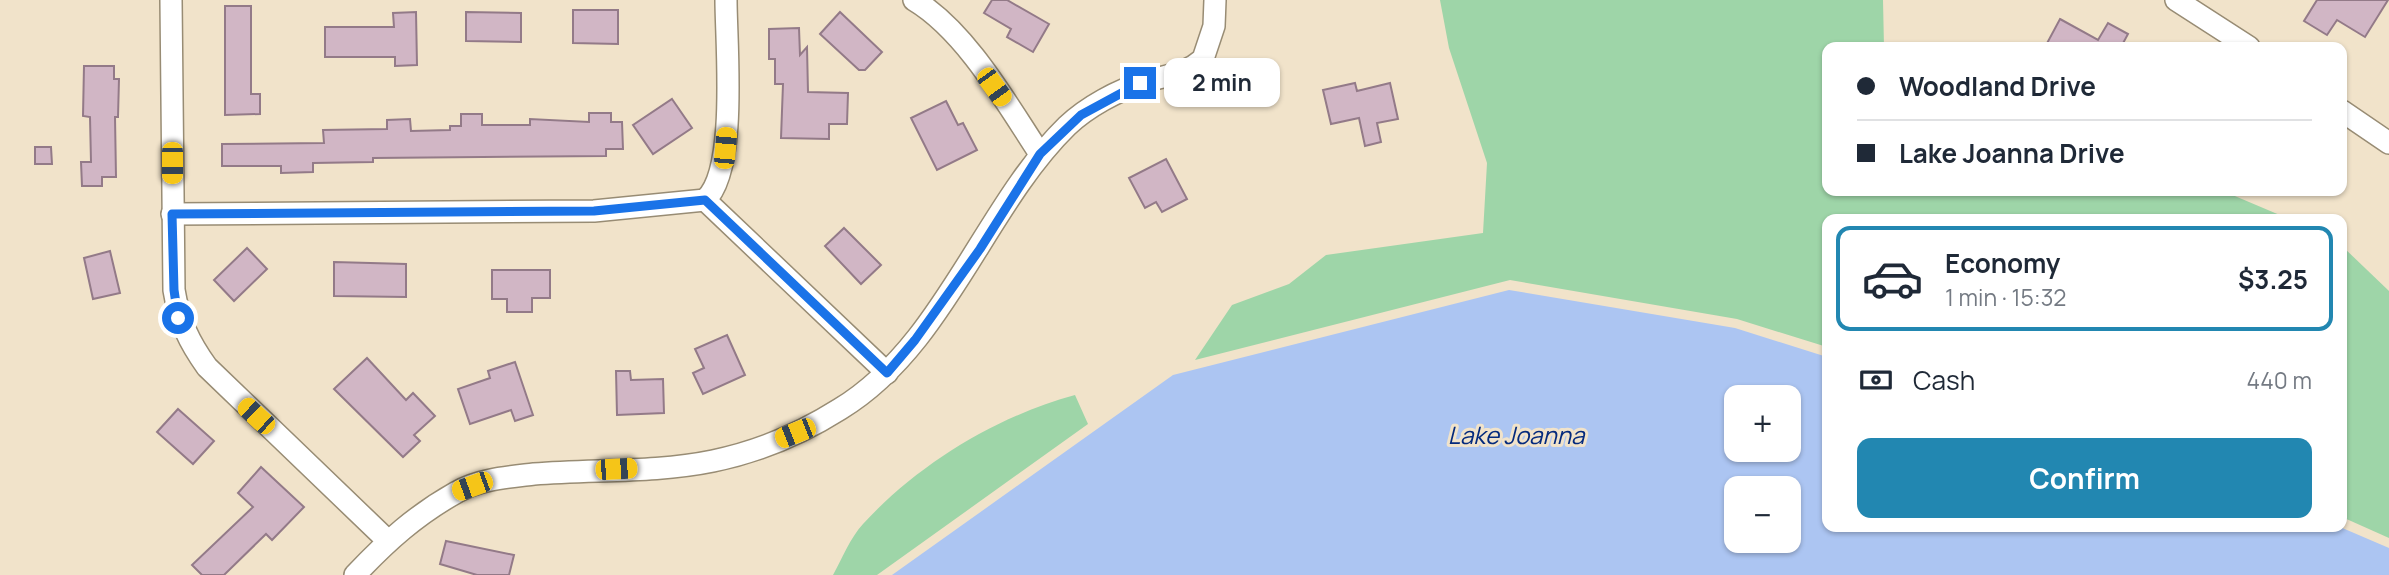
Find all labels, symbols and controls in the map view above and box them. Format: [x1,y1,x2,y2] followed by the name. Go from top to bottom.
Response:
[1164,58,1280,108] callout: 2 min
[974,64,1015,110] car
[1192,66,1252,98] text: 2 min
[1124,67,1156,99] route end
[1899,68,2096,104] text: Woodland Drive
[713,126,738,170] car
[1899,135,2125,171] text: Lake Joanna Drive
[162,142,183,184] car
[1945,245,2060,281] text: Economy
[1861,247,1924,310] icon: car
[2238,261,2308,297] text: $3.25
[1945,281,2066,313] text: 1 min · 15:32
[162,302,194,334] route start
[1857,361,1895,399] icon: cash
[1913,362,1975,398] text: Cash
[2247,364,2312,396] text: 440 m
[1724,385,1801,553] map controls
[1724,385,1801,462] button: +
[234,394,279,438] car
[772,415,819,451] car
[1448,418,1586,451] water label: Lake Joanna
[1857,438,2312,518] button: Confirm
[595,457,638,481] car
[449,469,496,503] car
[1724,476,1801,553] button: −

